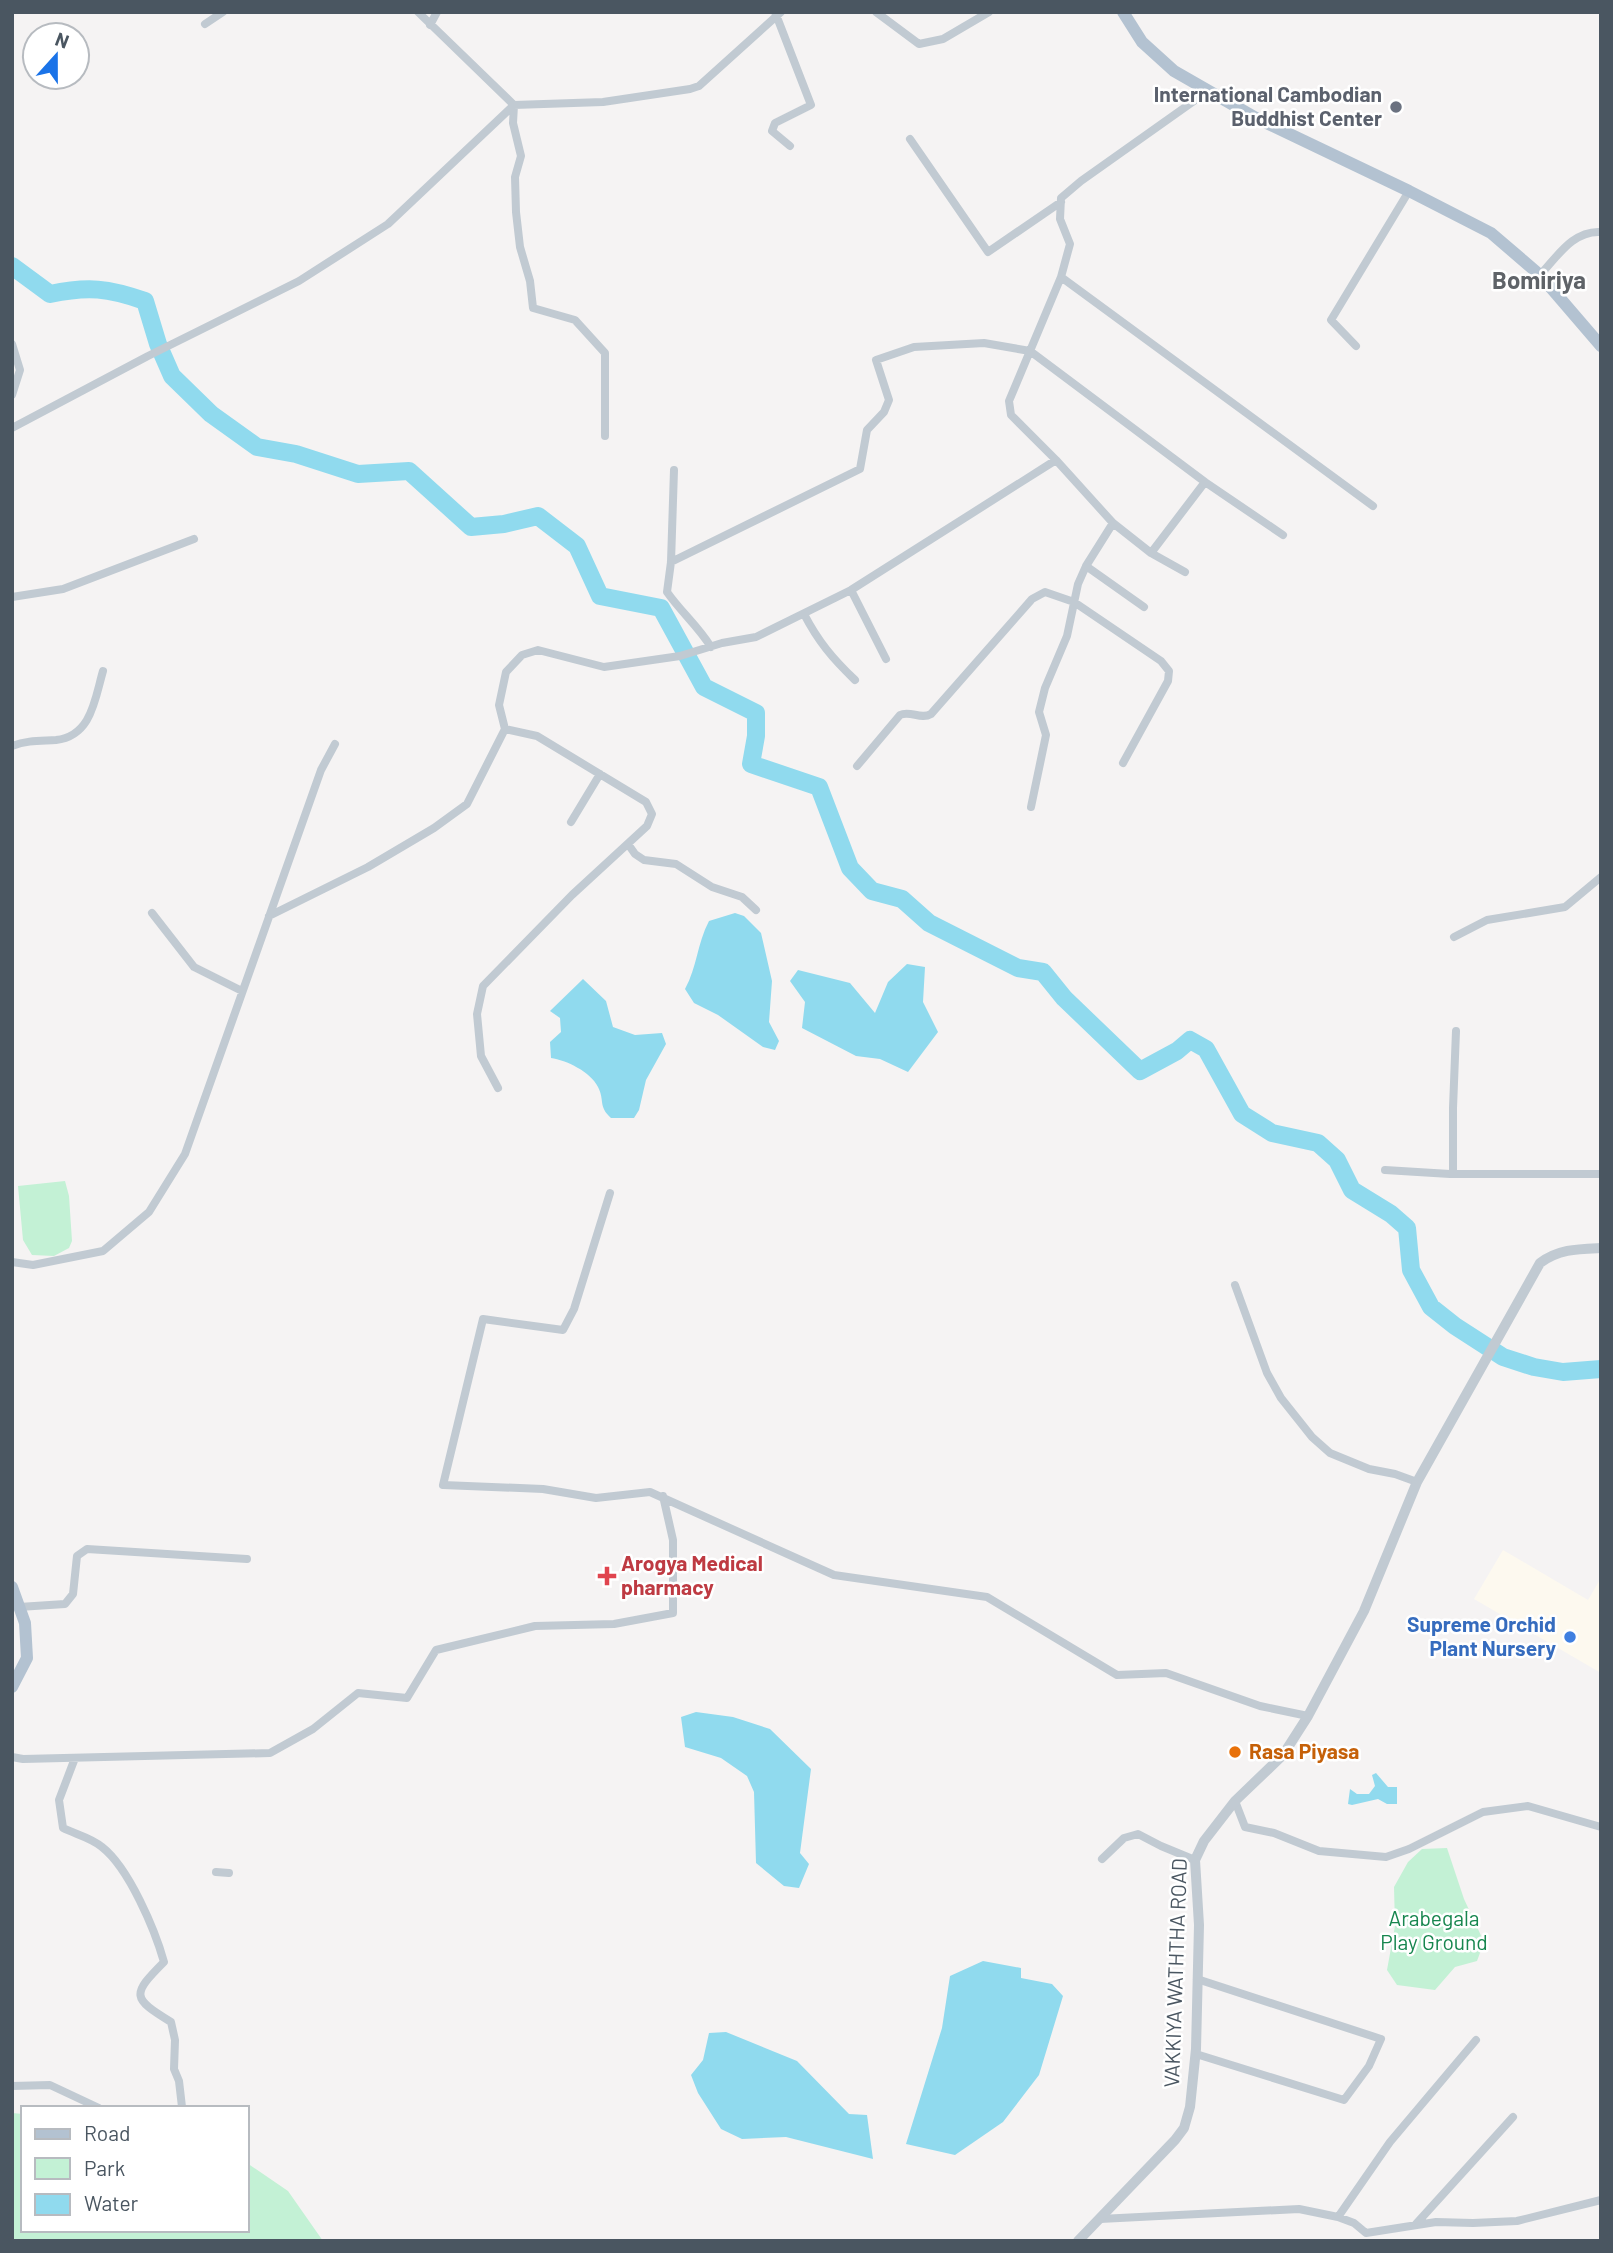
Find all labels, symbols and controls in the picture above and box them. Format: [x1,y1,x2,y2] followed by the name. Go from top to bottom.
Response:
[21,21,91,91] north arrow
[52,27,72,53] text: N
[1154,81,1382,130] place label: International Cambodian Buddhist Center
[1388,99,1404,115] marker: International Cambodian Buddhist Center
[1492,265,1586,294] district label: Bomiriya
[621,1550,763,1599] place label: Arogya Medical pharmacy
[599,1568,615,1584] marker: Arogya Medical pharmacy
[1407,1611,1556,1660] place label: Supreme Orchid Plant Nursery
[1562,1629,1578,1645] marker: Supreme Orchid Plant Nursery
[1249,1738,1359,1763] place label: Rasa Piyasa
[1227,1744,1243,1760] marker: Rasa Piyasa
[1158,1858,1191,2088] street label: VAKKIYA WATHTHA ROAD
[1380,1905,1488,1954] park label: Arabegala Play Ground
[21,2106,248,2232] legend
[84,2120,130,2145] text: Road
[84,2155,125,2180] text: Park
[84,2190,139,2215] text: Water

